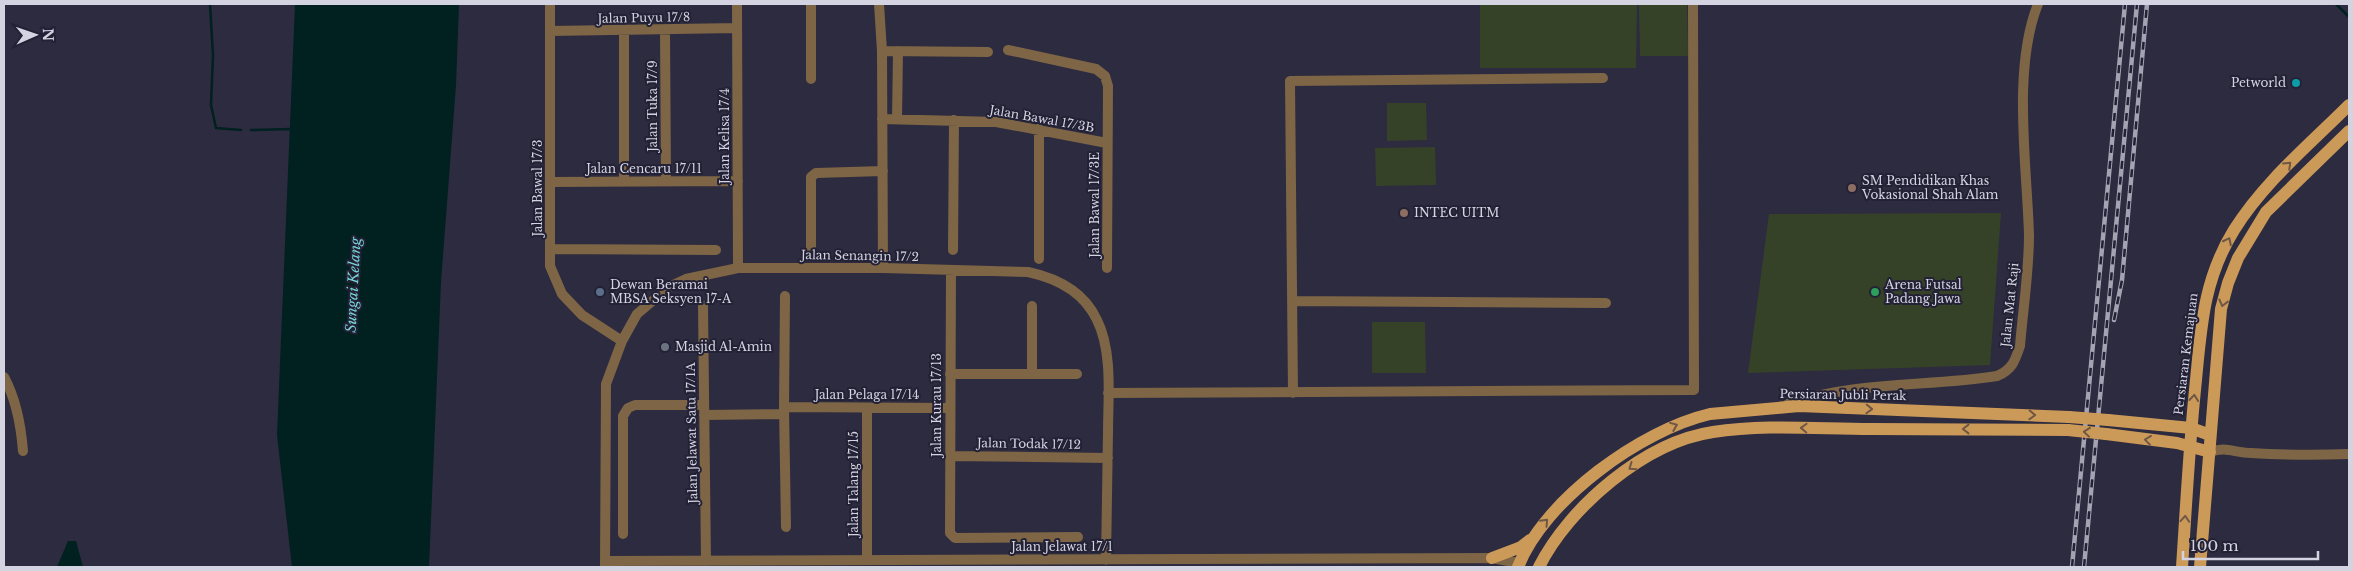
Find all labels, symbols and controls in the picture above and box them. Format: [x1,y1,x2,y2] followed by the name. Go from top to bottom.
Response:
[596,9,690,26] street label: Jalan Puyu 17/8
[10,10,60,60] north arrow
[39,28,57,41] text: N
[645,60,660,154] street label: Jalan Tuka 17/9
[2231,75,2286,90] place label: Petworld
[2290,77,2302,89] marker: Petworld
[717,88,732,186] street label: Jalan Kelisa 17/4
[987,102,1096,135] street label: Jalan Bawal 17/3B
[530,140,545,239] street label: Jalan Bawal 17/3
[1087,152,1102,260] street label: Jalan Bawal 17/3E
[584,161,702,176] street label: Jalan Cencaru 17/11
[2282,162,2291,171] one-way arrow
[1861,173,1999,202] place label: SM Pendidikan Khas Vokasional Shah Alam
[1846,182,1858,194] marker: SM Pendidikan Khas Vokasional Shah Alam
[1414,205,1499,220] place label: INTEC UITM
[1398,207,1410,219] marker: INTEC UITM
[342,236,365,333] water label: Sungai Kelang
[2222,237,2232,246] one-way arrow
[799,247,919,264] street label: Jalan Senangin 17/2
[1997,262,2021,350] street label: Jalan Mat Raji
[610,277,732,306] place label: Dewan Beramai MBSA Seksyen 17-A
[1884,277,1962,306] place label: Arena Futsal Padang Jawa
[594,286,606,298] marker: Dewan Beramai MBSA Seksyen 17-A
[1869,286,1881,298] marker: Arena Futsal Padang Jawa
[2171,292,2200,416] street label: Persiaran Kemajuan
[2218,298,2229,307] one-way arrow
[675,339,772,354] place label: Masjid Al-Amin
[659,341,671,353] marker: Masjid Al-Amin
[929,353,944,459] street label: Jalan Kurau 17/13
[683,362,700,506] street label: Jalan Jelawat Satu 17/1A
[1779,386,1907,403] street label: Persiaran Jubli Perak
[813,387,919,402] street label: Jalan Pelaga 17/14
[2188,394,2199,402] one-way arrow
[1866,404,1874,414] one-way arrow
[2028,410,2036,421] one-way arrow
[1669,421,1678,432] one-way arrow
[1800,423,1808,434] one-way arrow
[1962,424,1970,434] one-way arrow
[2083,427,2091,438] one-way arrow
[846,431,861,539] street label: Jalan Talang 17/15
[975,435,1081,452] street label: Jalan Todak 17/12
[2144,435,2153,445] one-way arrow
[1628,461,1638,470] one-way arrow
[2180,514,2191,522] one-way arrow
[1539,519,1548,528] one-way arrow
[2183,528,2318,560] scale bar
[2190,536,2239,555] text: 100 m
[1009,539,1113,554] street label: Jalan Jelawat 17/1

